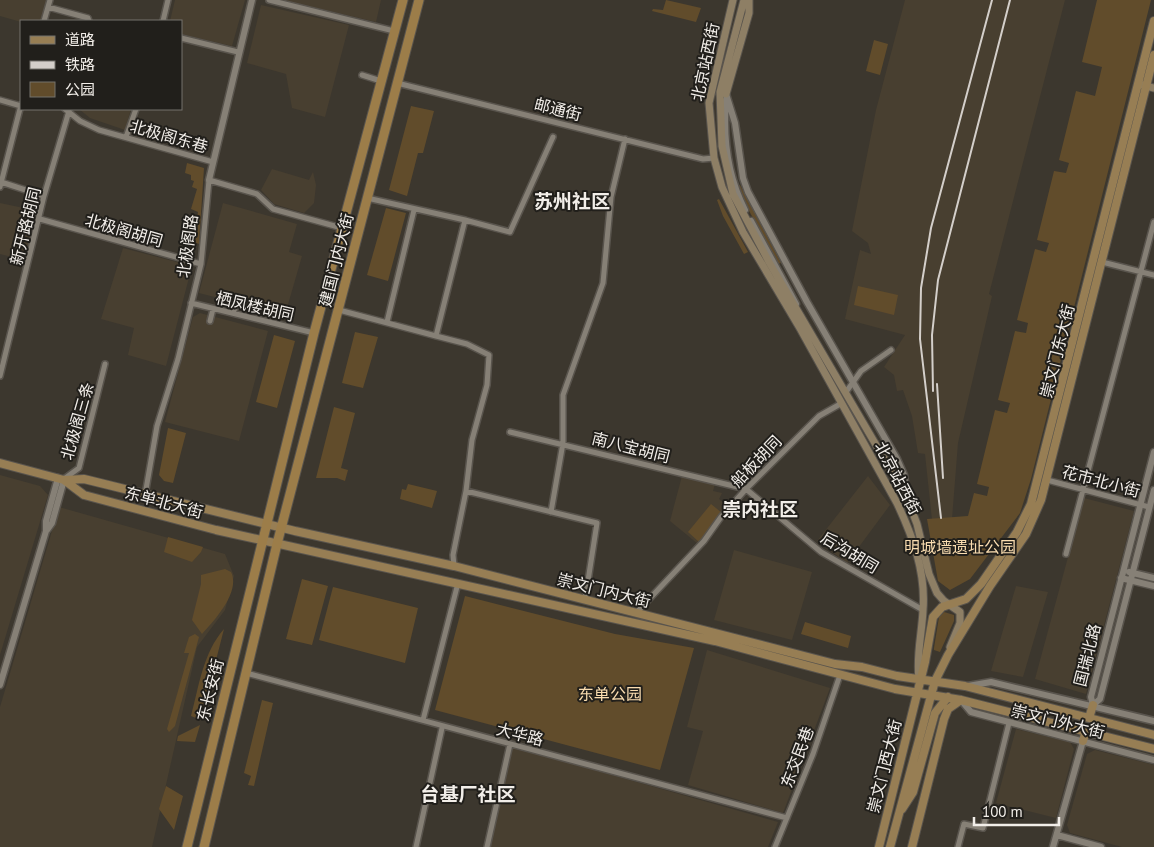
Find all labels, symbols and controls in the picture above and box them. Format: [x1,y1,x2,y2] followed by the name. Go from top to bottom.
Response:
[20,20,182,110] legend
[687,21,723,103] street label: 北京站西街
[65,30,95,49] text: 道路
[65,55,95,74] text: 铁路
[65,80,95,99] text: 公园
[532,93,584,125] street label: 邮通街
[128,115,210,157] street label: 北极阁东巷
[6,185,44,267] street label: 新开路胡同
[534,189,610,213] district label: 苏州社区
[83,209,165,251] street label: 北极阁胡同
[315,211,357,309] street label: 建国门内大街
[173,213,201,279] street label: 北极阁路
[214,287,296,325] street label: 栖凤楼胡同
[1036,302,1078,400] street label: 崇文门东大街
[56,380,98,462] street label: 北极阁三条
[590,428,672,466] street label: 南八宝胡同
[727,431,785,491] street label: 船板胡同
[870,438,926,518] street label: 北京站西街
[1060,461,1142,501] street label: 花市北小街
[123,482,205,522] street label: 东单北大街
[722,497,798,521] district label: 崇内社区
[817,527,883,577] street label: 后沟胡同
[904,537,1016,557] park label: 明城墙遗址公园
[555,569,653,611] street label: 崇文门内大街
[1070,622,1104,688] street label: 国瑞北路
[193,657,227,723] street label: 东长安街
[578,684,642,704] park label: 东单公园
[1009,700,1107,742] street label: 崇文门外大街
[863,717,905,815] street label: 崇文门西大街
[494,718,546,750] street label: 大华路
[776,724,818,790] street label: 东交民巷
[420,782,516,806] district label: 台基厂社区
[974,794,1059,826] scale bar
[982,802,1023,821] text: 100 m

